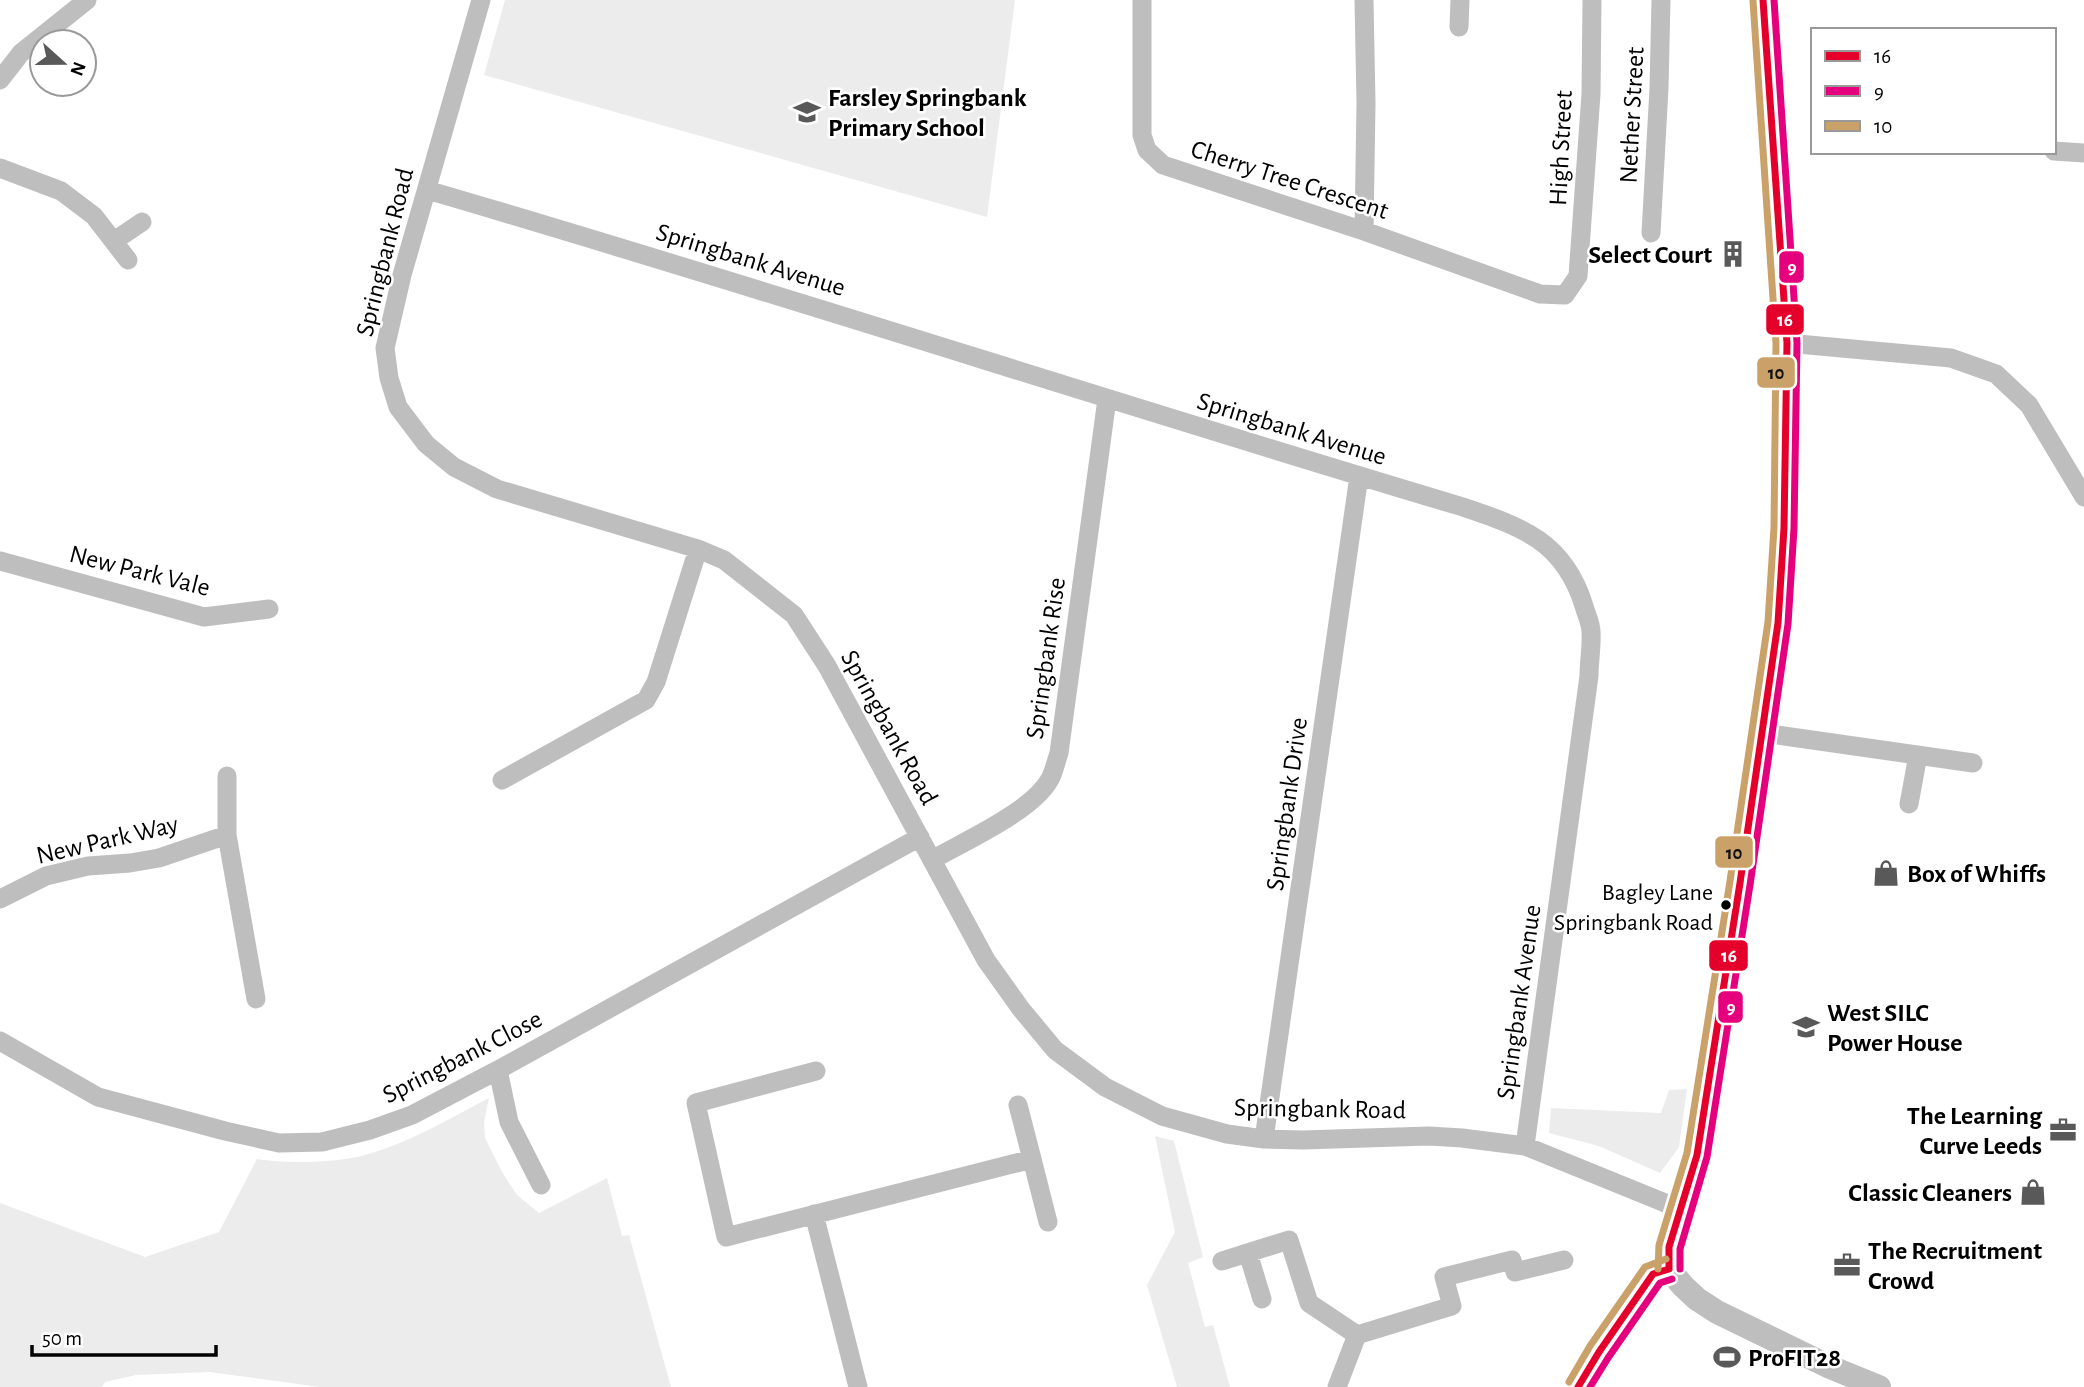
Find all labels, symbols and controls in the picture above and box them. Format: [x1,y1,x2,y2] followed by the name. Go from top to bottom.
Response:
[28,28,98,98] north arrow
[1811,28,2056,154] legend
[1615,46,1649,184] street label: Nether Street
[1874,46,1891,67] text: 16
[66,59,89,78] text: N
[1874,81,1884,102] text: 9
[828,85,1027,141] place label: Farsley Springbank Primary School
[1545,90,1577,207] street label: High Street
[792,97,822,127] school or university icon: Farsley Springbank Primary School
[1874,116,1892,137] text: 10
[1188,136,1392,224] street label: Cherry Tree Crescent
[352,165,418,339] street label: Springbank Road
[653,219,848,301] street label: Springbank Avenue
[1718,239,1748,269] building icon: Select Court
[1588,242,1712,268] place label: Select Court
[1778,250,1805,284] line badge: 9
[1787,259,1797,278] text: 9
[1765,303,1805,336] line badge: 16
[1777,311,1793,330] text: 16
[1756,356,1796,389] line badge: 10
[1768,364,1784,383] text: 10
[1194,388,1389,470] street label: Springbank Avenue
[67,541,213,601] street label: New Park Vale
[1022,576,1070,741] street label: Springbank Rise
[836,646,942,809] street label: Springbank Road
[1262,716,1312,892] street label: Springbank Drive
[34,811,181,869] street label: New Park Way
[1714,835,1754,869] line badge: 10
[1726,844,1742,863] text: 10
[1871,858,1901,888] shop icon: Box of Whiffs
[1907,861,2046,887] place label: Box of Whiffs
[1554,881,1713,935] place label: Bagley Lane Springbank Road
[1719,898,1733,912] marker: Bagley Lane Springbank Road
[1492,903,1546,1101] street label: Springbank Avenue
[1708,939,1749,972] line badge: 16
[1721,947,1737,966] text: 16
[1717,990,1744,1024] line badge: 9
[1726,999,1736,1018] text: 9
[1827,1000,1962,1056] place label: West SILC Power House
[379,1006,546,1108] street label: Springbank Close
[1791,1012,1821,1042] school or university icon: West SILC Power House
[1234,1094,1406,1124] street label: Springbank Road
[1907,1103,2043,1159] place label: The Learning Curve Leeds
[2048,1115,2078,1145] office icon: The Learning Curve Leeds
[2018,1177,2048,1207] shop icon: Classic Cleaners
[1848,1180,2012,1206] place label: Classic Cleaners
[1868,1238,2042,1294] place label: The Recruitment Crowd
[1832,1250,1862,1280] office icon: The Recruitment Crowd
[32,1314,215,1358] scale bar
[42,1328,82,1349] text: 50 m
[1712,1342,1742,1372] sports icon: ProFIT28
[1748,1345,1841,1371] place label: ProFIT28

